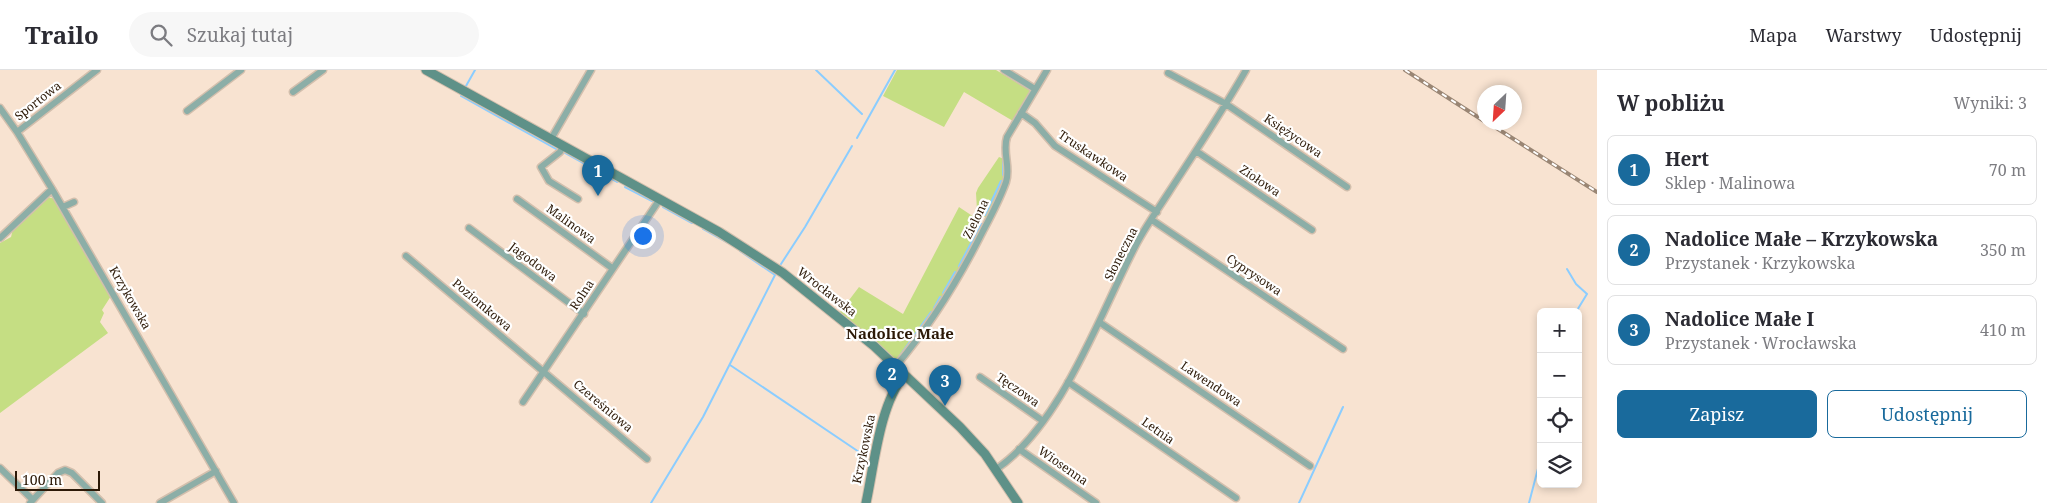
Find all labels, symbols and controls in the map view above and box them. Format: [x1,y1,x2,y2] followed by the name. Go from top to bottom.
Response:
[129,12,479,57] search box
[25,18,99,51] text: Trailo
[147,21,175,49] icon: search
[187,22,293,48] text: Szukaj tutaj
[1749,23,1797,47] text: Mapa
[1825,23,1902,47] text: Warstwy
[1930,23,2022,47] text: Udostępnij
[11,77,65,124] street label: Sportowa
[1477,85,1522,130] north arrow
[1617,89,1725,117] text: W pobliżu
[1954,92,2027,114] text: Wyniki: 3
[1261,110,1326,161] street label: Księżycowa
[1055,126,1132,185] street label: Truskawkowa
[1665,146,1709,172] text: Hert
[582,155,614,196] pin: 1
[1629,159,1639,181] text: 1
[1989,159,2026,181] text: 70 m
[1237,161,1284,201] street label: Ziołowa
[1665,172,1795,194] text: Sklep · Malinowa
[959,196,993,242] street label: Zielona
[543,200,600,247] street label: Malinowa
[630,223,656,249] your location
[1100,224,1141,283] street label: Słoneczna
[1665,226,1938,252] text: Nadolice Małe – Krzykowska
[505,237,561,285] street label: Jagodowa
[1629,239,1639,261] text: 2
[1980,239,2026,261] text: 350 m
[1223,250,1286,299] street label: Cyprysowa
[1665,252,1855,274] text: Przystanek · Krzykowska
[106,263,155,333] street label: Krzykowska
[794,263,861,320] street label: Wrocławska
[449,275,516,335] street label: Poziomkowa
[565,276,598,313] street label: Rolna
[1665,306,1814,332] text: Nadolice Małe I
[1537,308,1582,488] map controls
[1537,308,1582,353] button: +
[1629,319,1639,341] text: 3
[1980,319,2026,341] text: 410 m
[846,323,954,343] district label: Nadolice Małe
[1665,332,1857,354] text: Przystanek · Wrocławska
[1537,353,1582,398] button: −
[1177,357,1245,410] street label: Lawendowa
[876,358,908,399] pin: 2
[929,365,961,406] pin: 3
[993,369,1044,411] street label: Tęczowa
[570,376,637,436] street label: Czereśniowa
[1617,390,1817,438] button: Zapisz
[1827,390,2027,438] button: Udostępnij
[1537,398,1582,443] button: locate
[848,413,879,485] street label: Krzykowska
[1138,413,1178,448] street label: Letnia
[1035,442,1092,489] street label: Wiosenna
[1537,443,1582,488] button: layers
[15,468,100,491] scale bar
[22,470,62,489] text: 100 m

